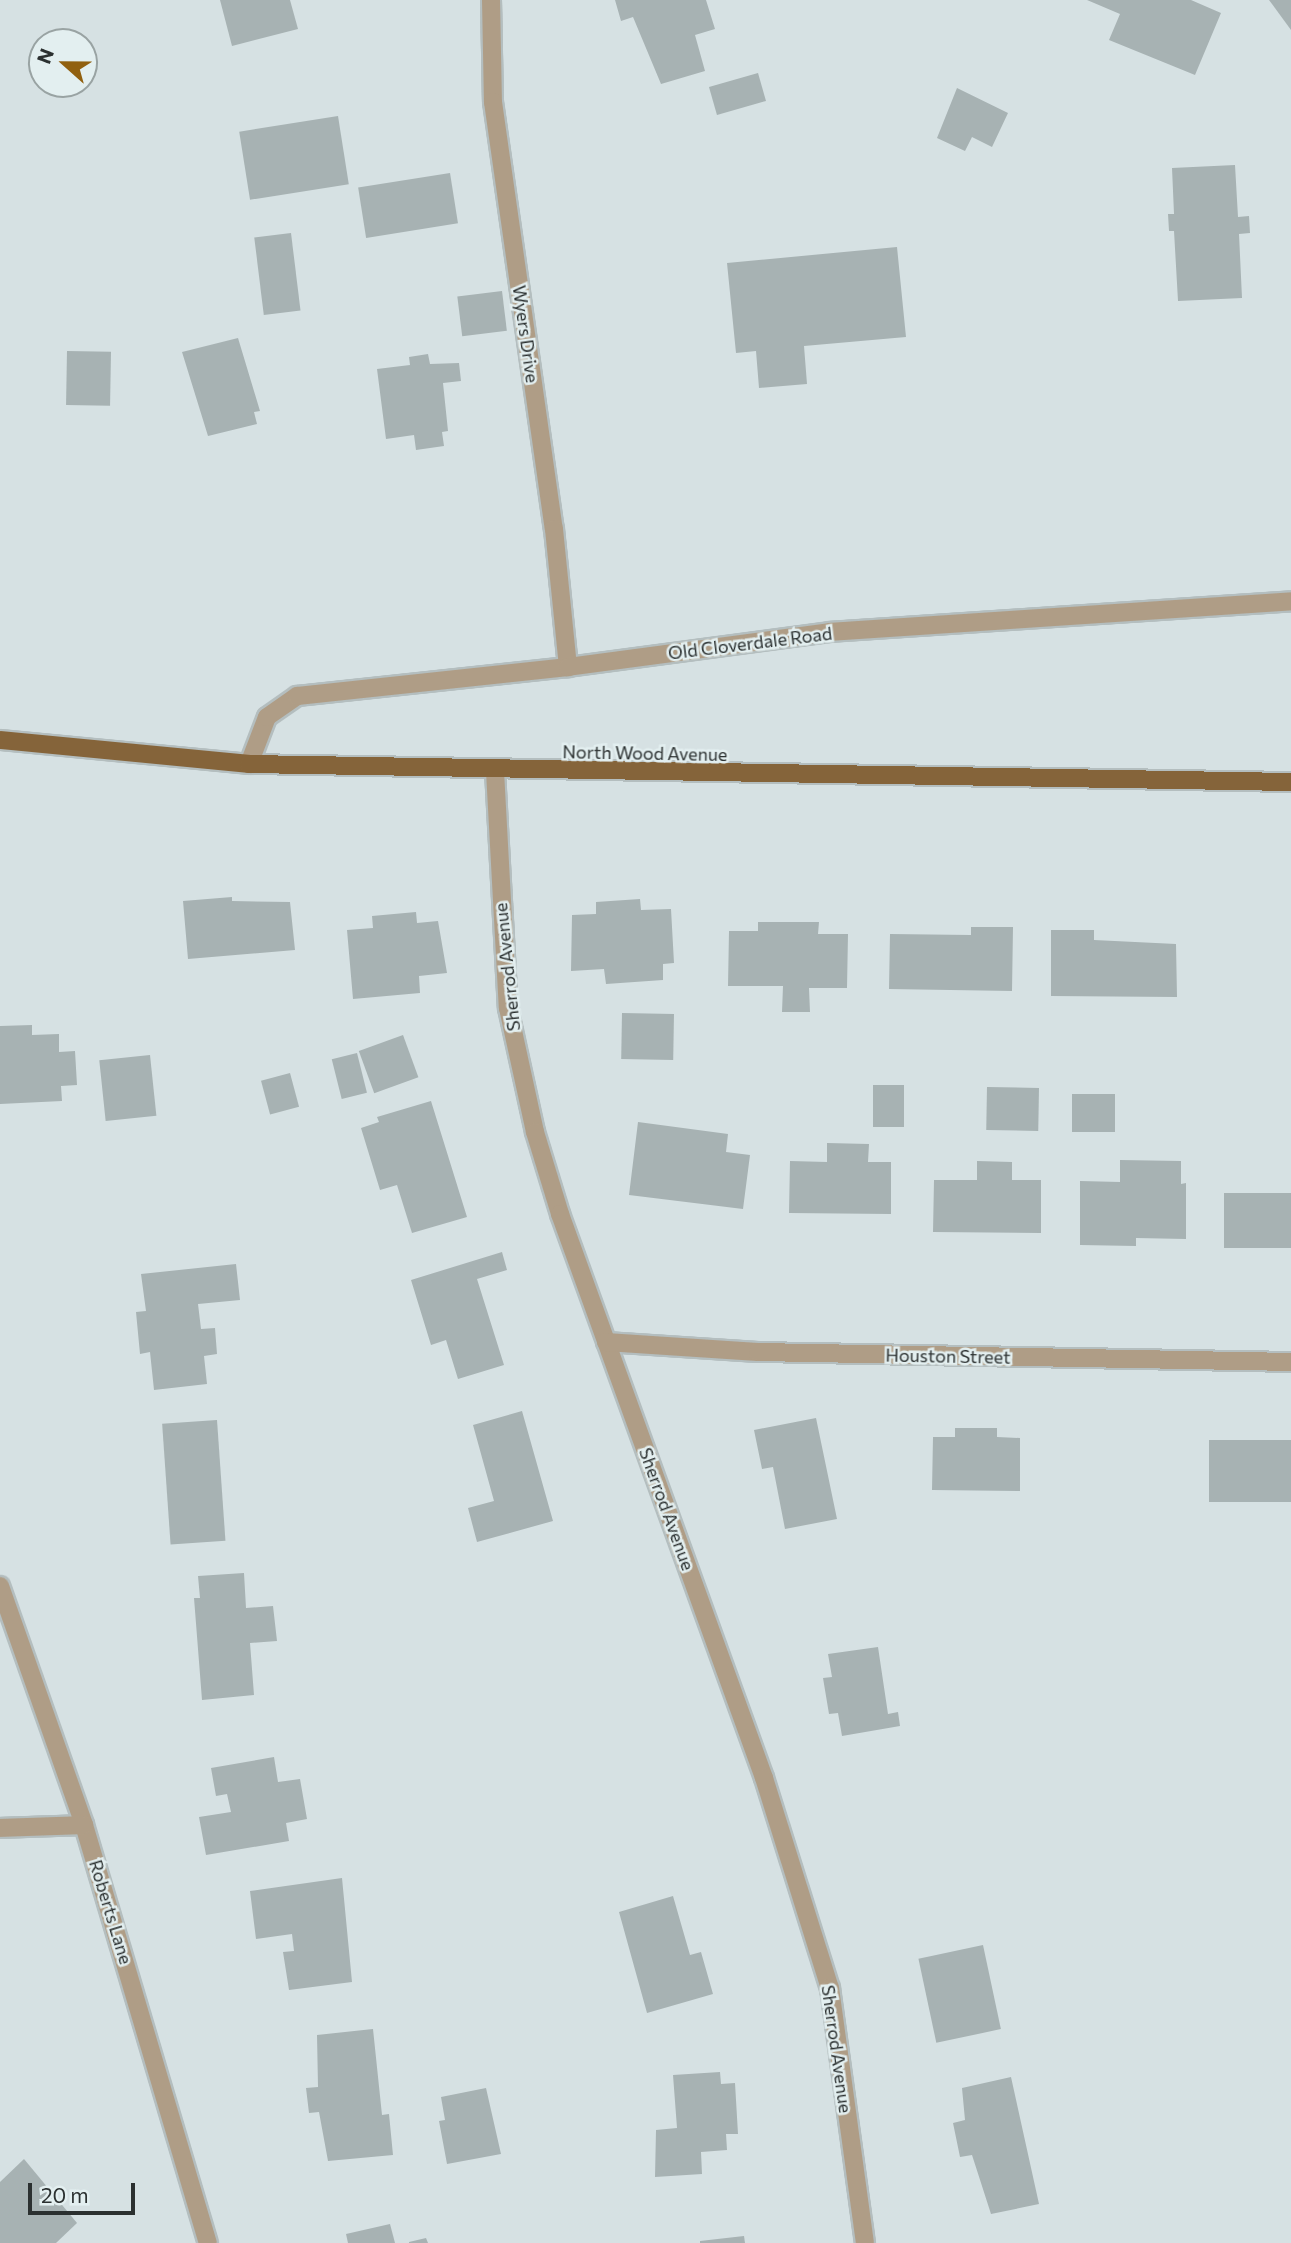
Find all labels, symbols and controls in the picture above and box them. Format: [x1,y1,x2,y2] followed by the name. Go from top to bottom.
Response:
[28,28,98,98] north arrow
[32,45,58,67] text: N
[508,284,544,384] street label: Wyers Drive
[667,622,833,664] street label: Old Cloverdale Road
[562,741,728,765] street label: North Wood Avenue
[490,902,524,1032] street label: Sherrod Avenue
[885,1344,1011,1368] street label: Houston Street
[635,1445,699,1573] street label: Sherrod Avenue
[85,1857,137,1967] street label: Roberts Lane
[817,1984,857,2114] street label: Sherrod Avenue
[32,2170,138,2214] scale bar
[41,2182,89,2207] text: 20 m

